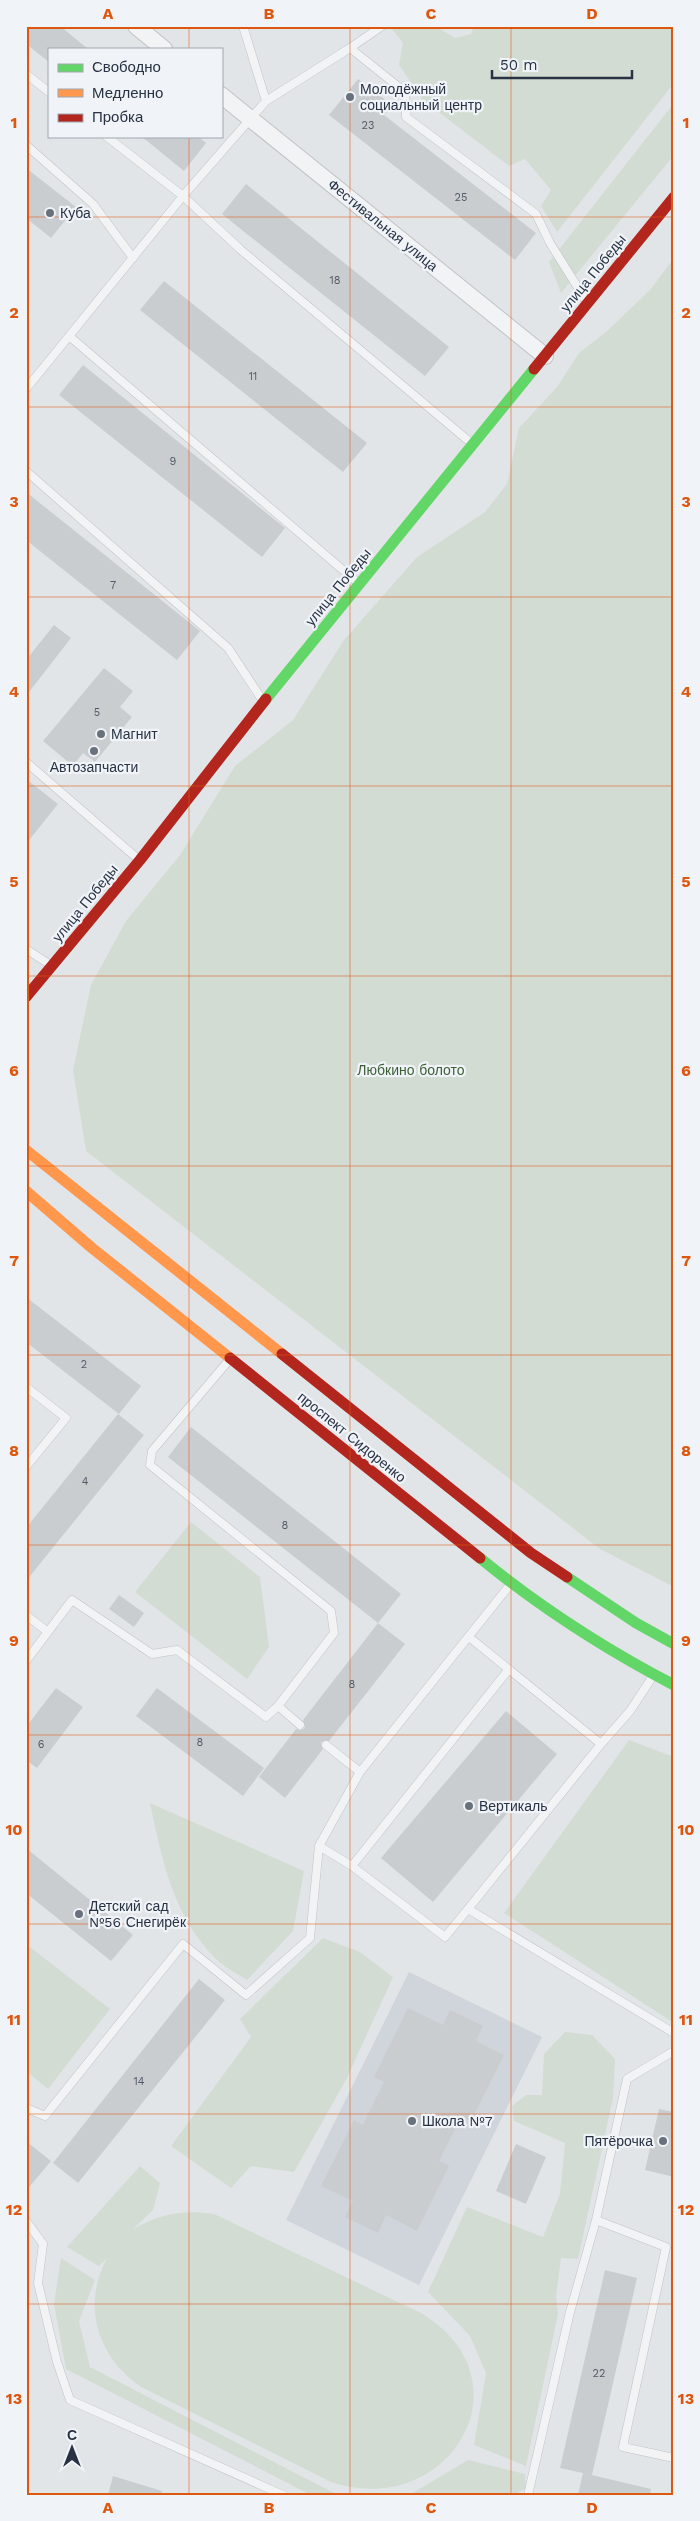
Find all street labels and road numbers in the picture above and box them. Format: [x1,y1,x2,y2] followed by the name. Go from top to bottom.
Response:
[325,176,441,274] street label: Фестивальная улица
[557,231,629,315] street label: улица Победы
[302,545,374,629] street label: улица Победы
[49,861,121,945] street label: улица Победы
[295,1389,409,1486] street label: проспект Сидоренко

